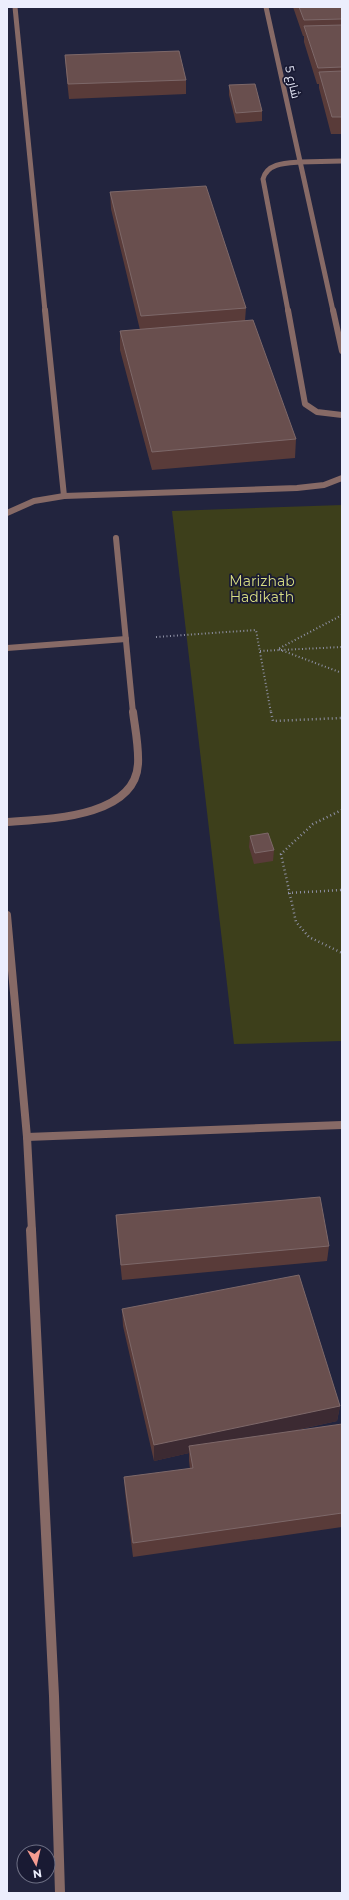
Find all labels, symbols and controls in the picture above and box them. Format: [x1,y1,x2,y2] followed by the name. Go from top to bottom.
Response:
[281,64,304,100] street label: شارع 5
[229,572,295,606] park label: Marizhab Hadikath
[16,1844,56,1884] north arrow
[32,1866,43,1881] text: N

